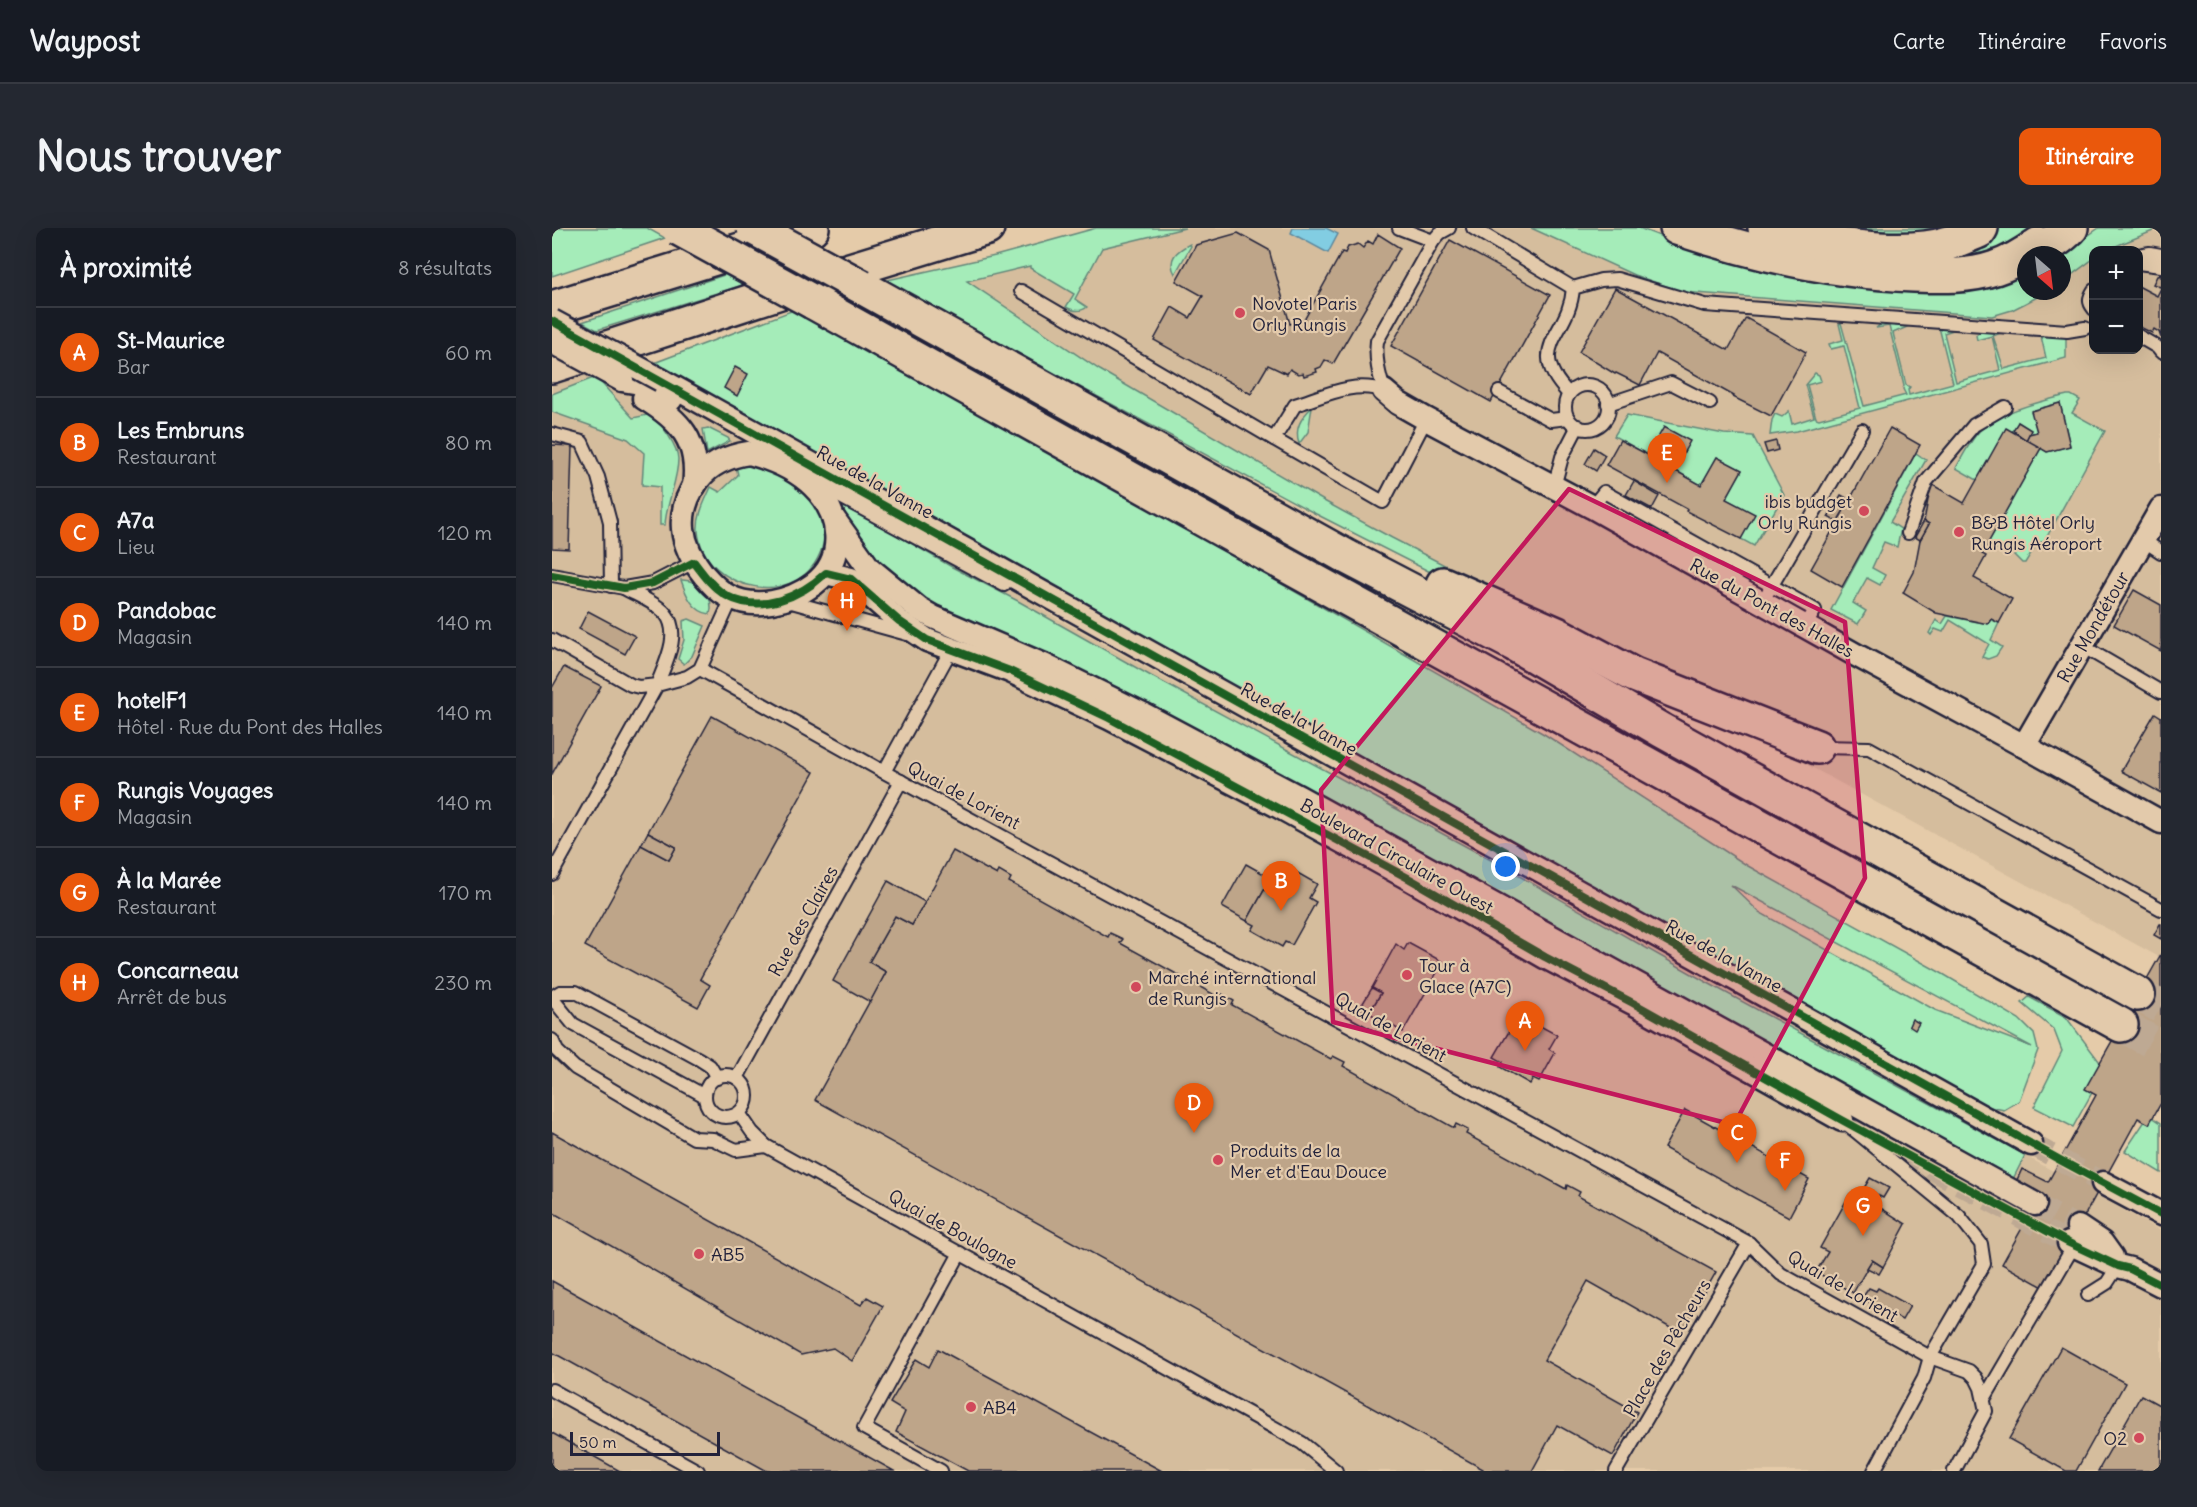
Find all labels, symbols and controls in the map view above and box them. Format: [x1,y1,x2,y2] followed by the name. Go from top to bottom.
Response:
[30,23,140,59] text: Waypost
[1893,28,1945,55] text: Carte
[1978,28,2066,55] text: Itinéraire
[2099,28,2167,55] text: Favoris
[2019,128,2161,185] button: Itinéraire
[36,130,281,182] text: Nous trouver
[2017,246,2071,300] north arrow
[2089,246,2143,354] map controls
[2089,246,2143,300] button: +
[60,251,192,284] text: À proximité
[398,255,492,280] text: 8 résultats
[1252,292,1357,336] place label: Novotel Paris Orly Rungis
[2089,300,2143,354] button: −
[1233,306,1247,320] marker: Novotel Paris Orly Rungis
[117,326,225,354] text: St-Maurice
[73,340,86,365] text: A
[445,340,492,365] text: 60 m
[117,354,150,379] text: Bar
[117,416,244,444] text: Les Embruns
[73,430,86,455] text: B
[445,430,492,455] text: 80 m
[1648,434,1686,483] pin: E
[812,440,938,524] street label: Rue de la Vanne
[117,444,216,469] text: Restaurant
[1758,490,1852,534] place label: ibis budget Orly Rungis
[1857,504,1871,518] marker: ibis budget Orly Rungis
[117,506,154,534] text: A7a
[1971,511,2102,555] place label: B&B Hôtel Orly Rungis Aéroport
[73,520,86,545] text: C
[438,520,492,545] text: 120 m
[1952,525,1966,539] marker: B&B Hôtel Orly Rungis Aéroport
[117,534,155,559] text: Lieu
[1686,553,1858,663] street label: Rue du Pont des Halles
[2052,567,2135,687] street label: Rue Mondétour
[828,582,866,631] pin: H
[117,596,216,624] text: Pandobac
[72,610,87,635] text: D
[437,610,492,635] text: 140 m
[117,624,192,649] text: Magasin
[1236,677,1362,761] street label: Rue de la Vanne
[117,686,187,714] text: hotelF1
[74,700,85,725] text: E
[437,700,492,725] text: 140 m
[117,714,383,739] text: Hôtel · Rue du Pont des Halles
[904,756,1024,834] street label: Quai de Lorient
[117,776,273,804] text: Rungis Voyages
[74,790,85,815] text: F
[437,790,492,815] text: 140 m
[1296,793,1498,919] street label: Boulevard Circulaire Ouest
[117,804,192,829] text: Magasin
[1491,852,1520,881] your location
[763,861,843,981] street label: Rue des Claires
[1262,862,1300,911] pin: B
[117,866,221,894] text: À la Marée
[72,880,87,905] text: G
[439,880,492,905] text: 170 m
[117,894,216,919] text: Restaurant
[1661,914,1787,998] street label: Rue de la Vanne
[1419,954,1512,998] place label: Tour à Glace (A7C)
[117,956,239,984] text: Concarneau
[1148,966,1316,1010] place label: Marché international de Rungis
[1400,968,1414,982] marker: Tour à Glace (A7C)
[72,970,87,995] text: H
[434,970,492,995] text: 230 m
[1129,980,1143,994] marker: Marché international de Rungis
[117,984,227,1009] text: Arrêt de bus
[1331,987,1451,1067] street label: Quai de Lorient
[1506,1002,1544,1051] pin: A
[1174,1084,1214,1133] pin: D
[1718,1114,1756,1163] pin: C
[1230,1139,1387,1183] place label: Produits de la Mer et d'Eau Douce
[1766,1142,1804,1191] pin: F
[1211,1153,1225,1167] marker: Produits de la Mer et d'Eau Douce
[885,1184,1021,1274] street label: Quai de Boulogne
[1844,1186,1882,1236] pin: G
[711,1243,745,1266] place label: AB5
[1783,1245,1903,1327] street label: Quai de Lorient
[692,1247,706,1261] marker: AB5
[1618,1275,1716,1421] street label: Place des Pêcheurs
[983,1396,1017,1419] place label: AB4
[964,1400,978,1414] marker: AB4
[2103,1427,2127,1450] place label: O2
[570,1429,720,1456] scale bar
[2132,1431,2146,1445] marker: O2
[579,1432,617,1452] text: 50 m

